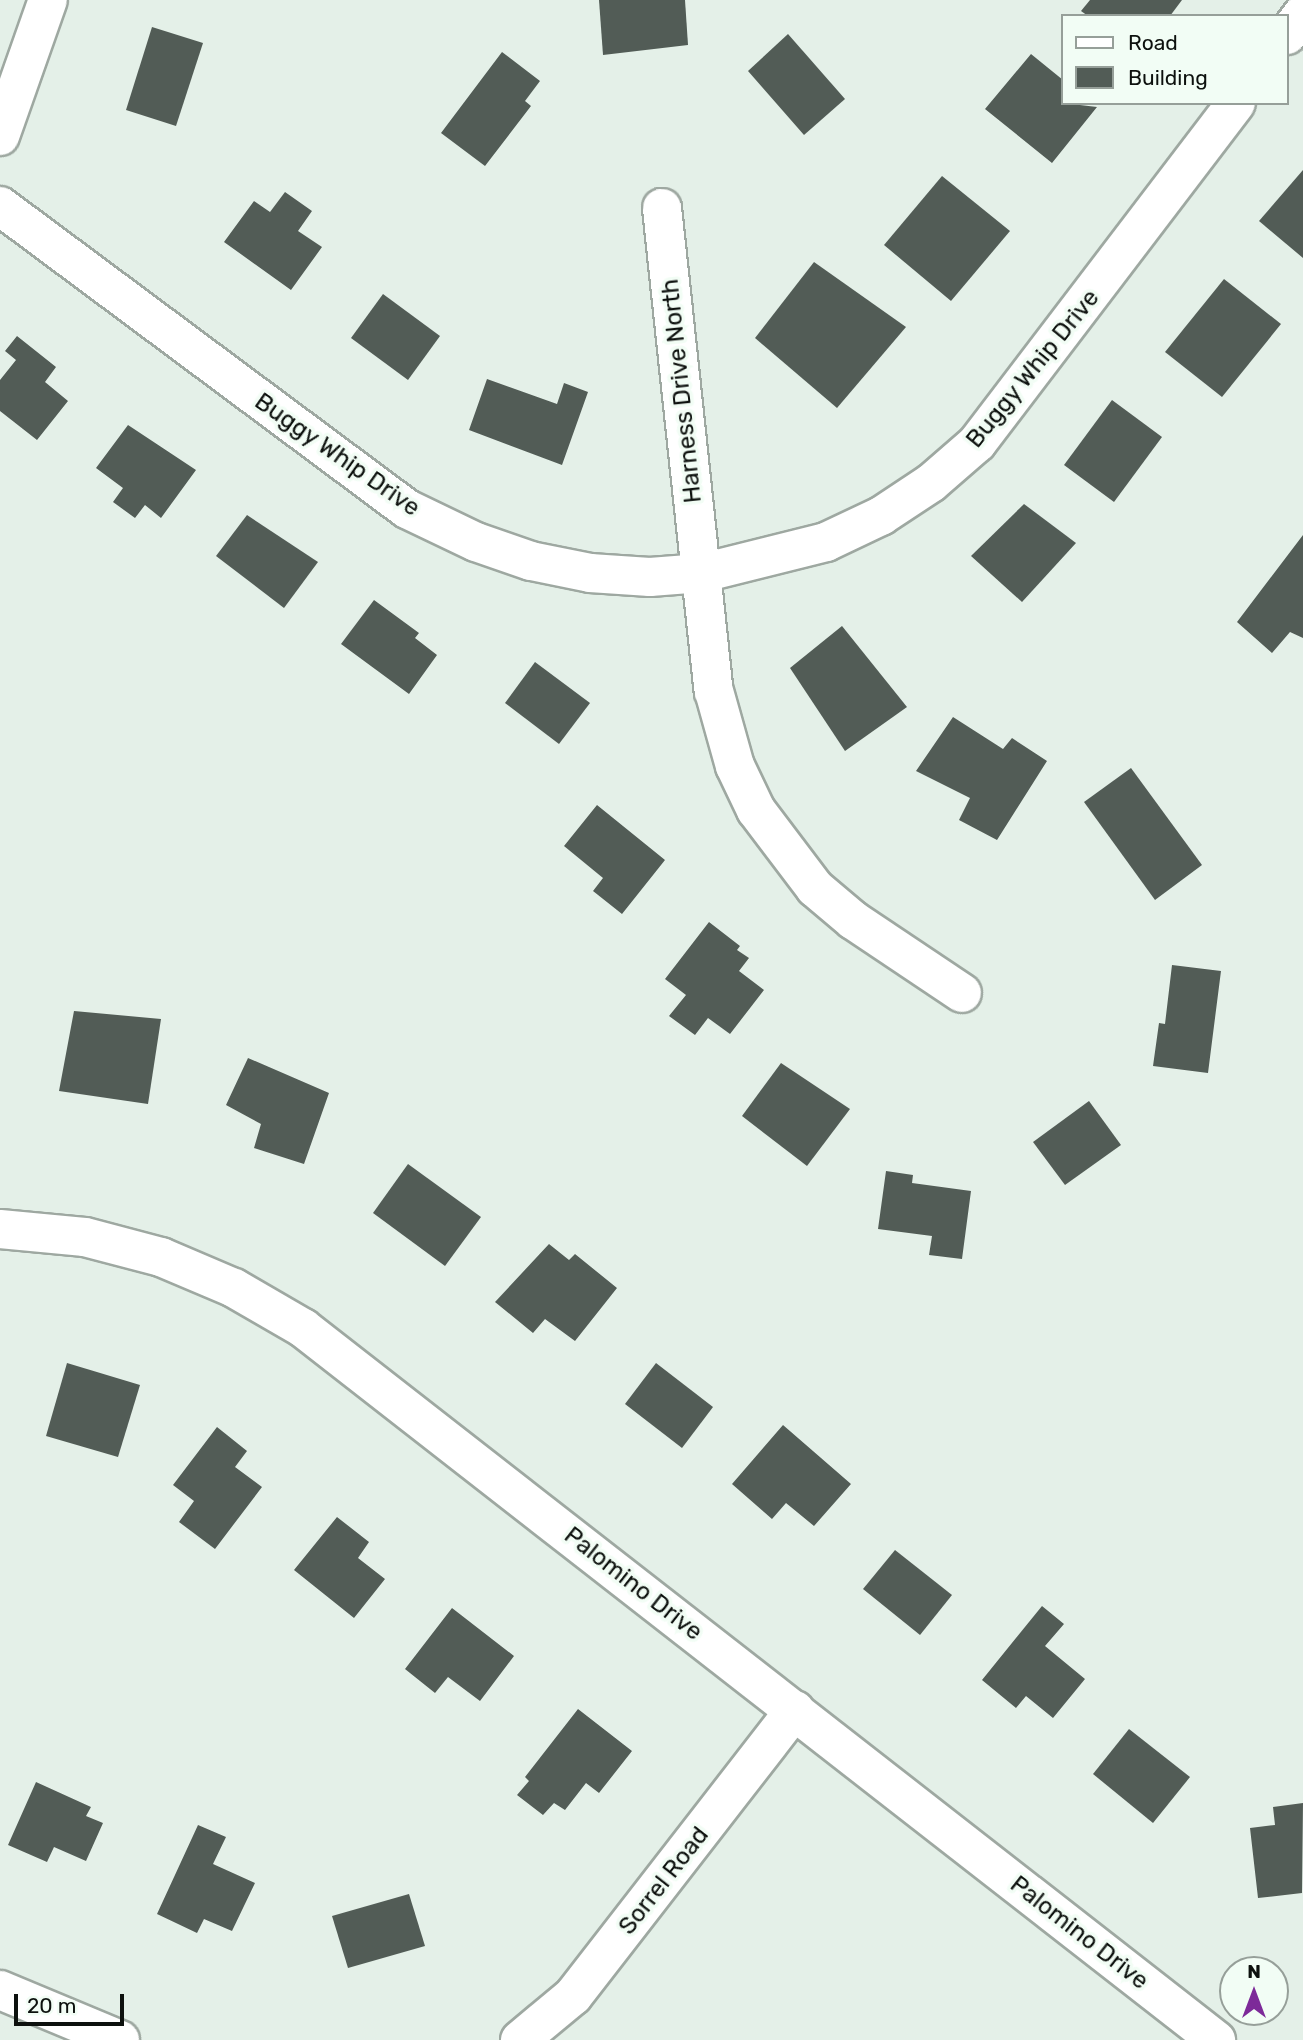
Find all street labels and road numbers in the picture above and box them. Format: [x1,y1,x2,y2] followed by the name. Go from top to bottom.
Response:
[656,278,708,504] street label: Harness Drive North
[960,284,1106,454] street label: Buggy Whip Drive
[249,387,425,523] street label: Buggy Whip Drive
[558,1521,708,1647] street label: Palomino Drive
[613,1821,715,1941] street label: Sorrel Road
[1004,1870,1154,1996] street label: Palomino Drive

